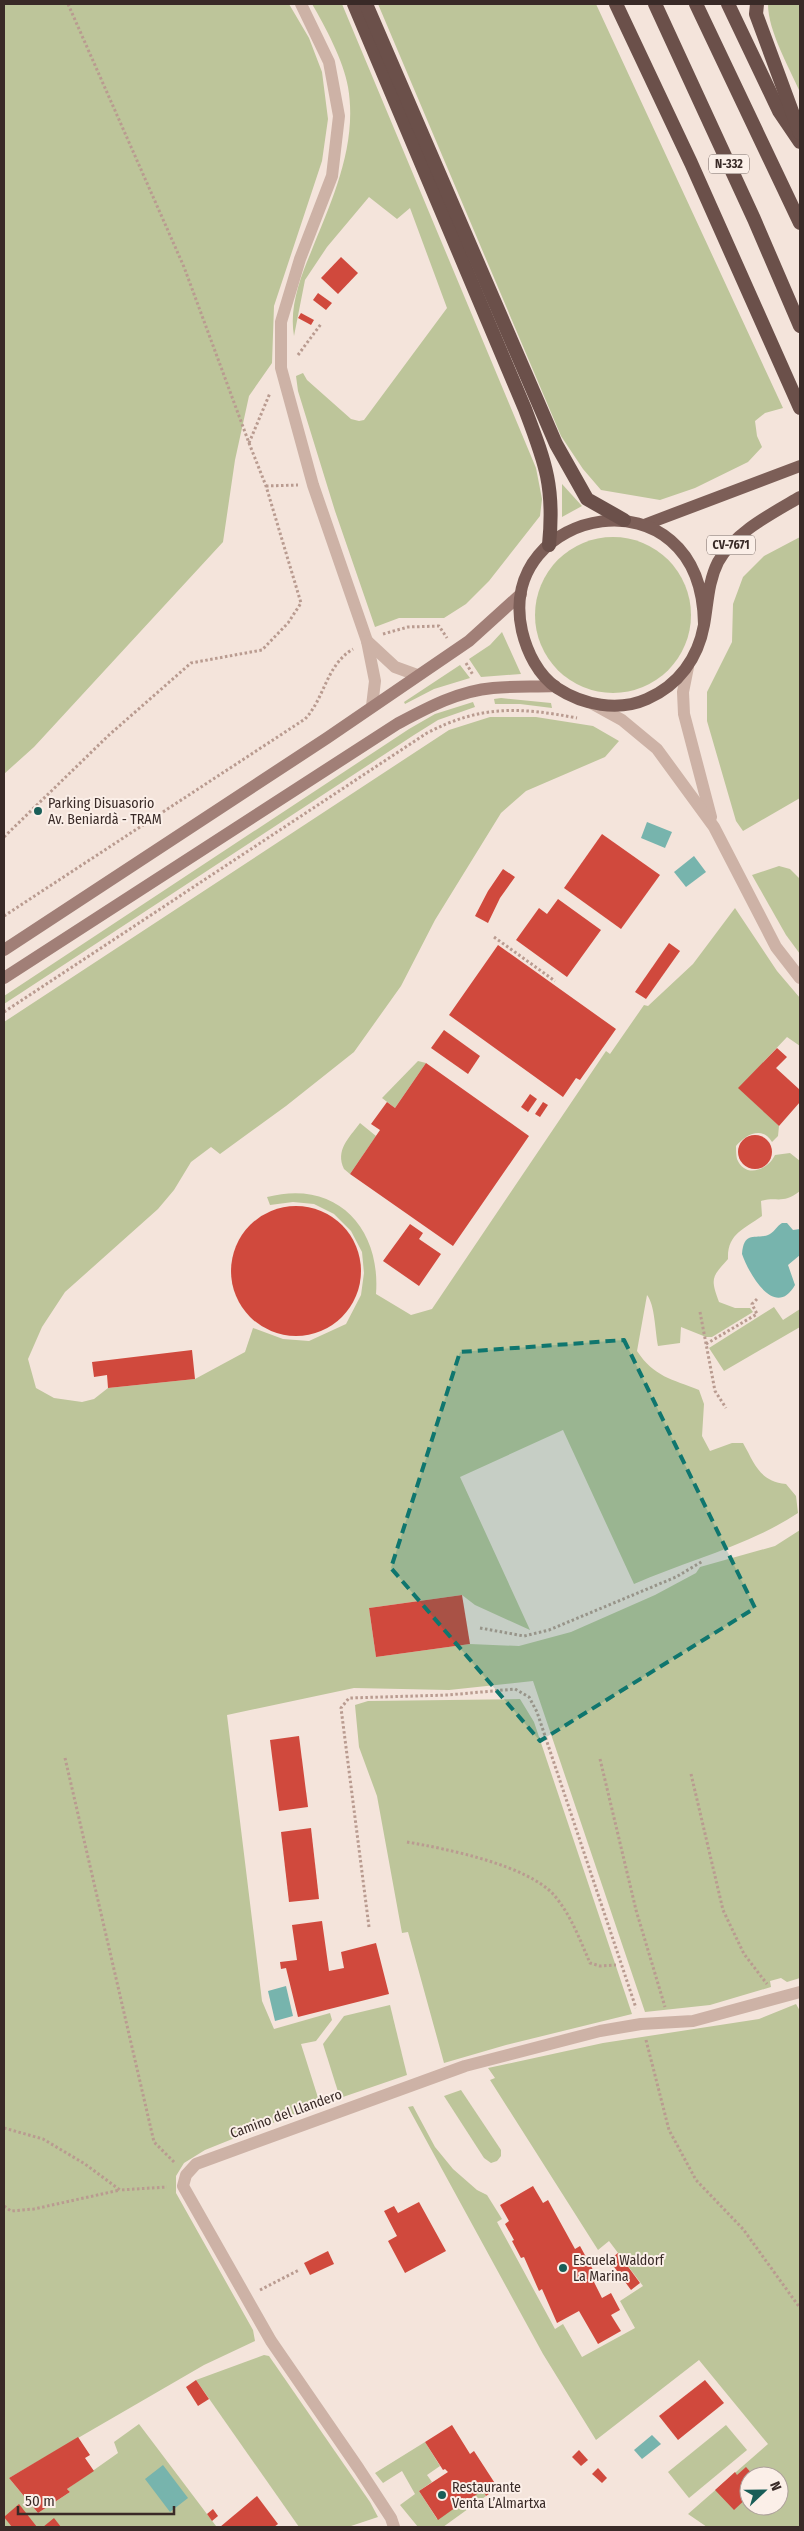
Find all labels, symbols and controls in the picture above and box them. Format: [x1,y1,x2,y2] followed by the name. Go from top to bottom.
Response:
[709,154,749,173] road number: N-332
[707,536,755,554] road number: CV-7671
[48,795,162,828] place label: Parking Disuasorio Av. Beniardà - TRAM
[32,805,44,817] marker: Parking Disuasorio Av. Beniardà - TRAM
[228,2086,344,2142] street label: Camino del Llandero
[573,2252,666,2285] place label: Escuela Waldorf La Marina
[557,2262,569,2274] marker: Escuela Waldorf La Marina
[739,2466,789,2516] north arrow
[452,2479,546,2512] place label: Restaurante Venta L’Almartxa
[766,2479,785,2493] text: N
[18,2484,174,2516] scale bar
[436,2489,448,2501] marker: Restaurante Venta L’Almartxa
[25,2492,55,2510] text: 50 m

